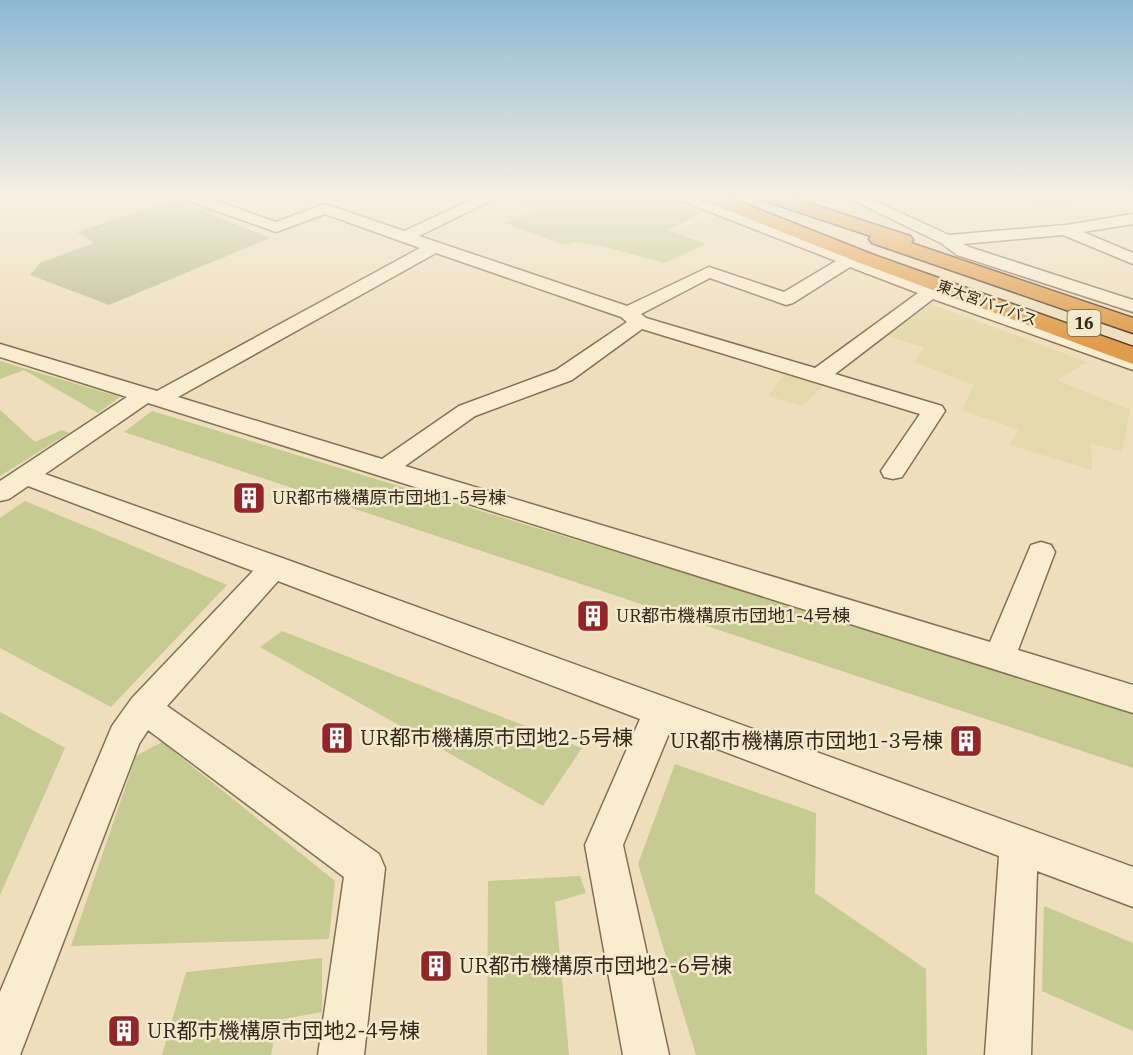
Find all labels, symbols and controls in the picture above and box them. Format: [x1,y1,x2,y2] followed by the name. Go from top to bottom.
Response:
[935,276,1040,329] street label: 東大宮バイパス
[1068,310,1100,336] road number: 16
[231,480,267,516] building icon: UR都市機構原市団地1-5号棟
[272,486,506,509] place label: UR都市機構原市団地1-5号棟
[575,598,611,634] building icon: UR都市機構原市団地1-4号棟
[616,604,850,627] place label: UR都市機構原市団地1-4号棟
[319,720,355,756] building icon: UR都市機構原市団地2-5号棟
[360,723,633,751] place label: UR都市機構原市団地2-5号棟
[948,723,984,759] building icon: UR都市機構原市団地1-3号棟
[670,726,943,754] place label: UR都市機構原市団地1-3号棟
[418,948,454,984] building icon: UR都市機構原市団地2-6号棟
[459,951,732,979] place label: UR都市機構原市団地2-6号棟
[106,1013,142,1049] building icon: UR都市機構原市団地2-4号棟
[147,1016,420,1044] place label: UR都市機構原市団地2-4号棟

